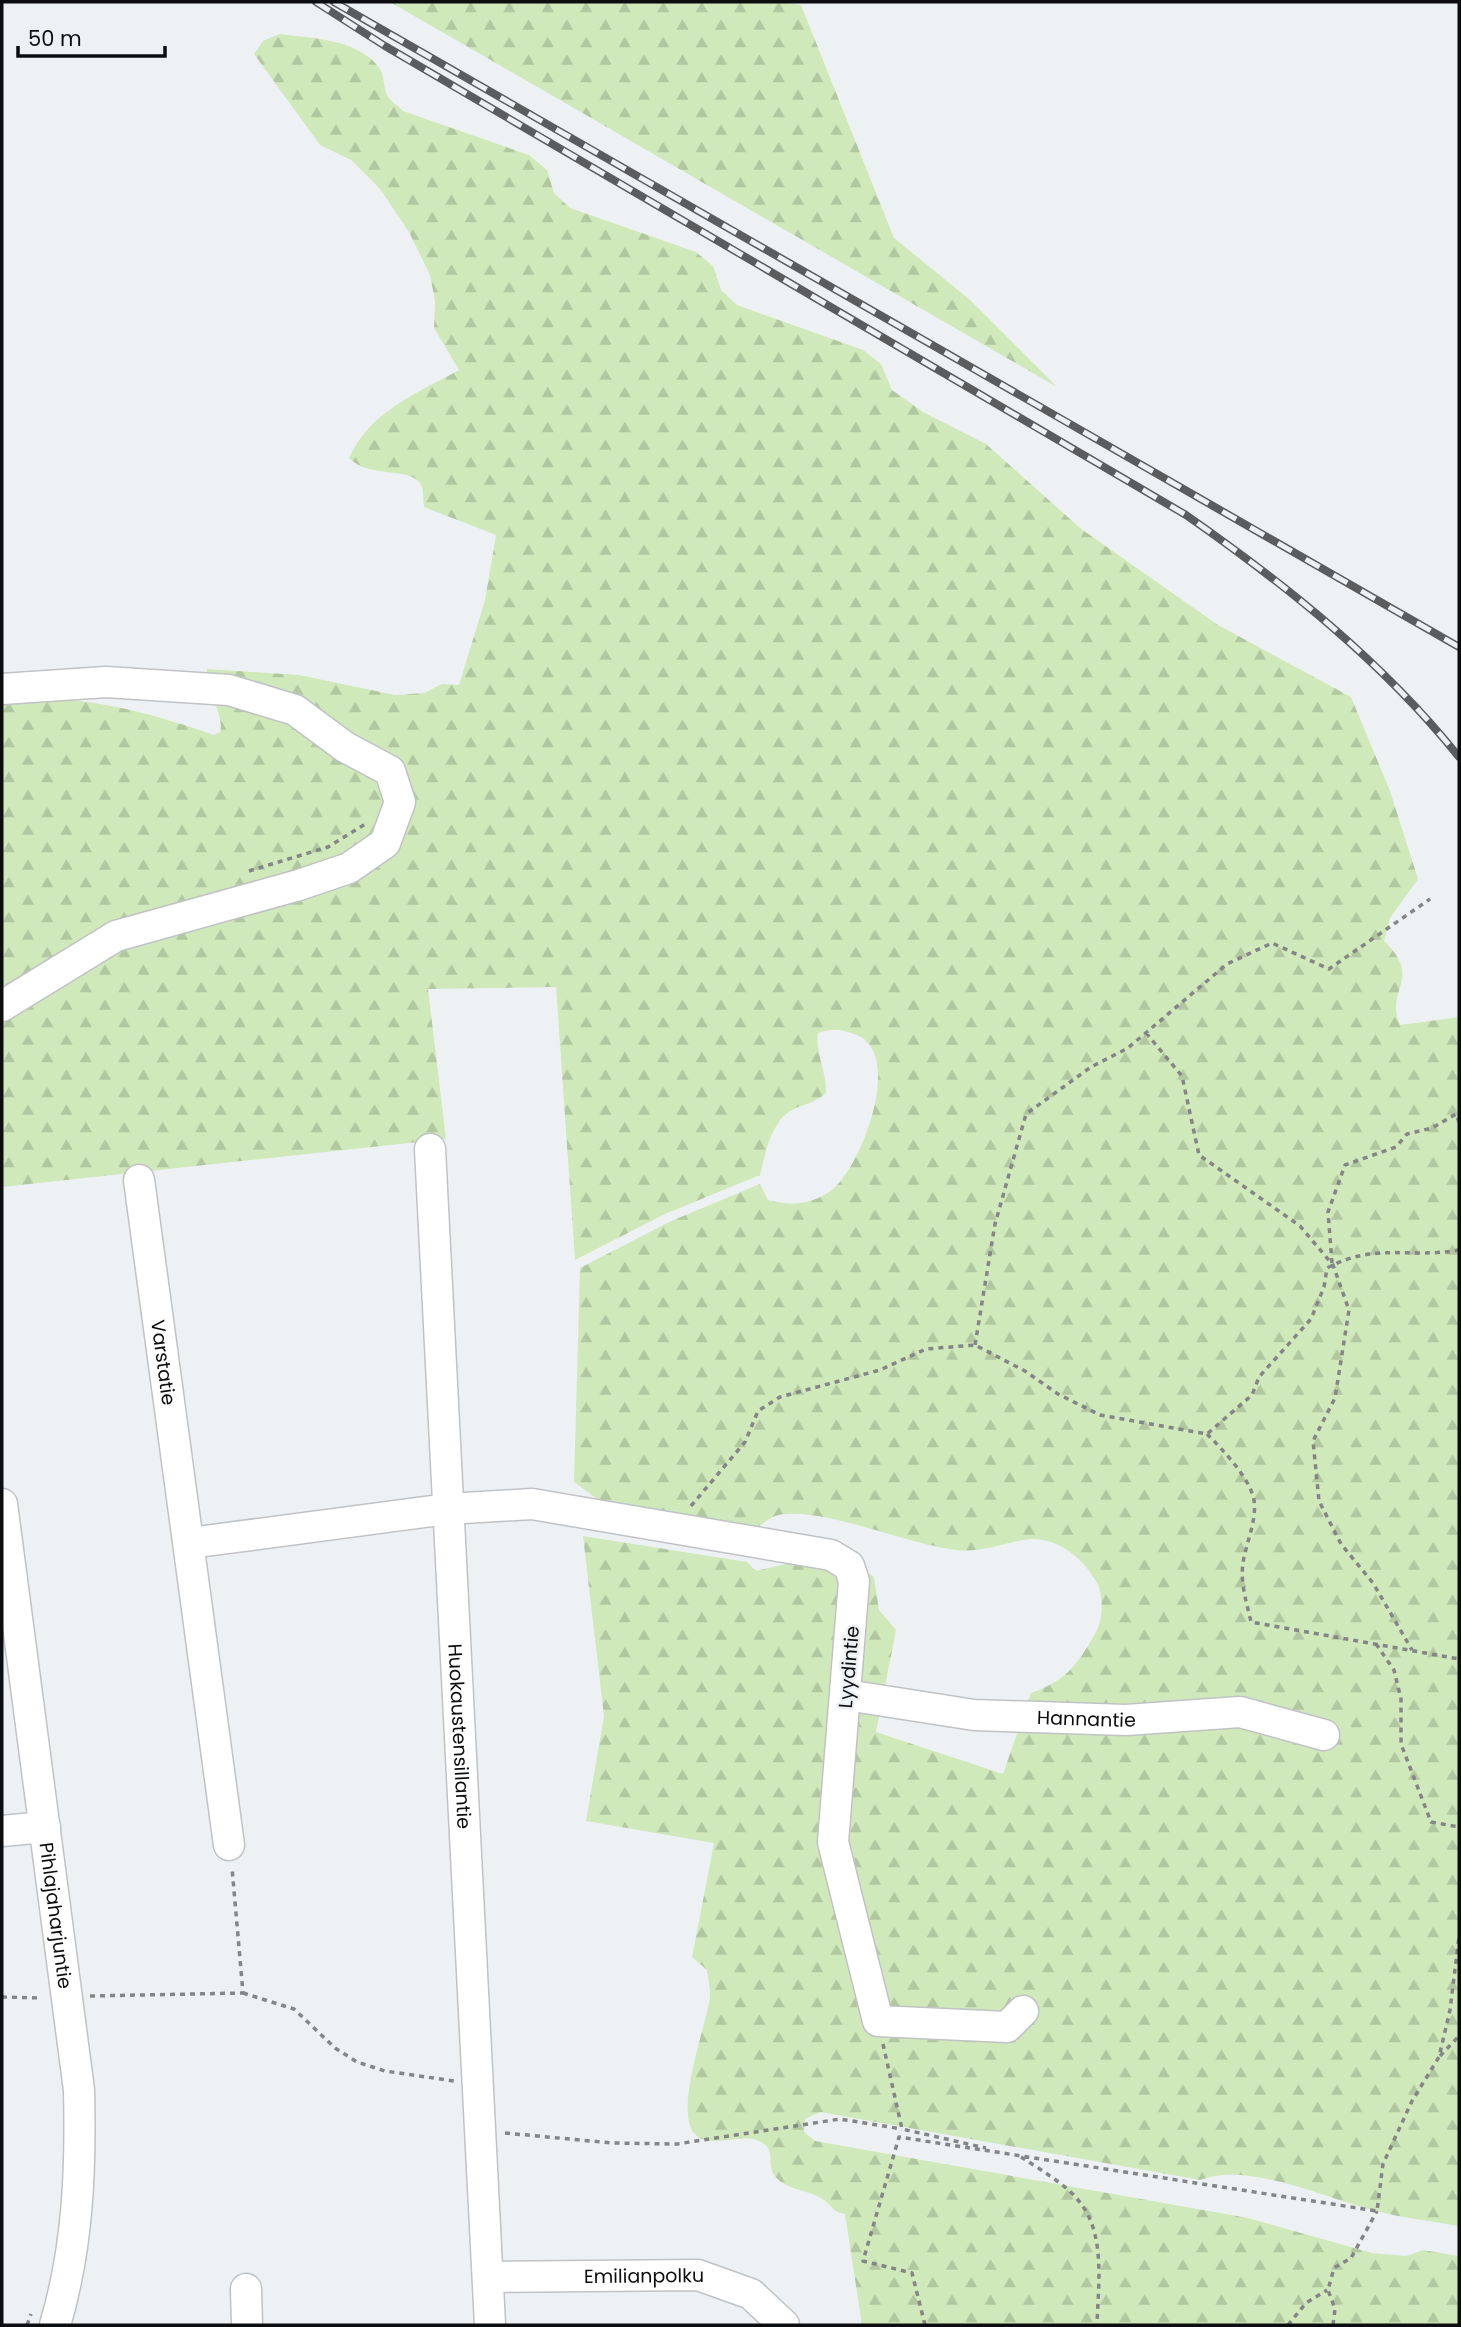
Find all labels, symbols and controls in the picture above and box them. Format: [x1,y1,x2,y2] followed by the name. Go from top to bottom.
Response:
[18,14,164,58] scale bar
[28,24,82,53] text: 50 m
[145,1318,183,1407] street label: Varstatie
[832,1625,866,1709] street label: Lyydintie
[442,1643,478,1830] street label: Huokaustensillantie
[1037,1704,1137,1734] street label: Hannantie
[33,1841,79,1990] street label: Pihlajaharjuntie
[584,2261,704,2290] street label: Emilianpolku

